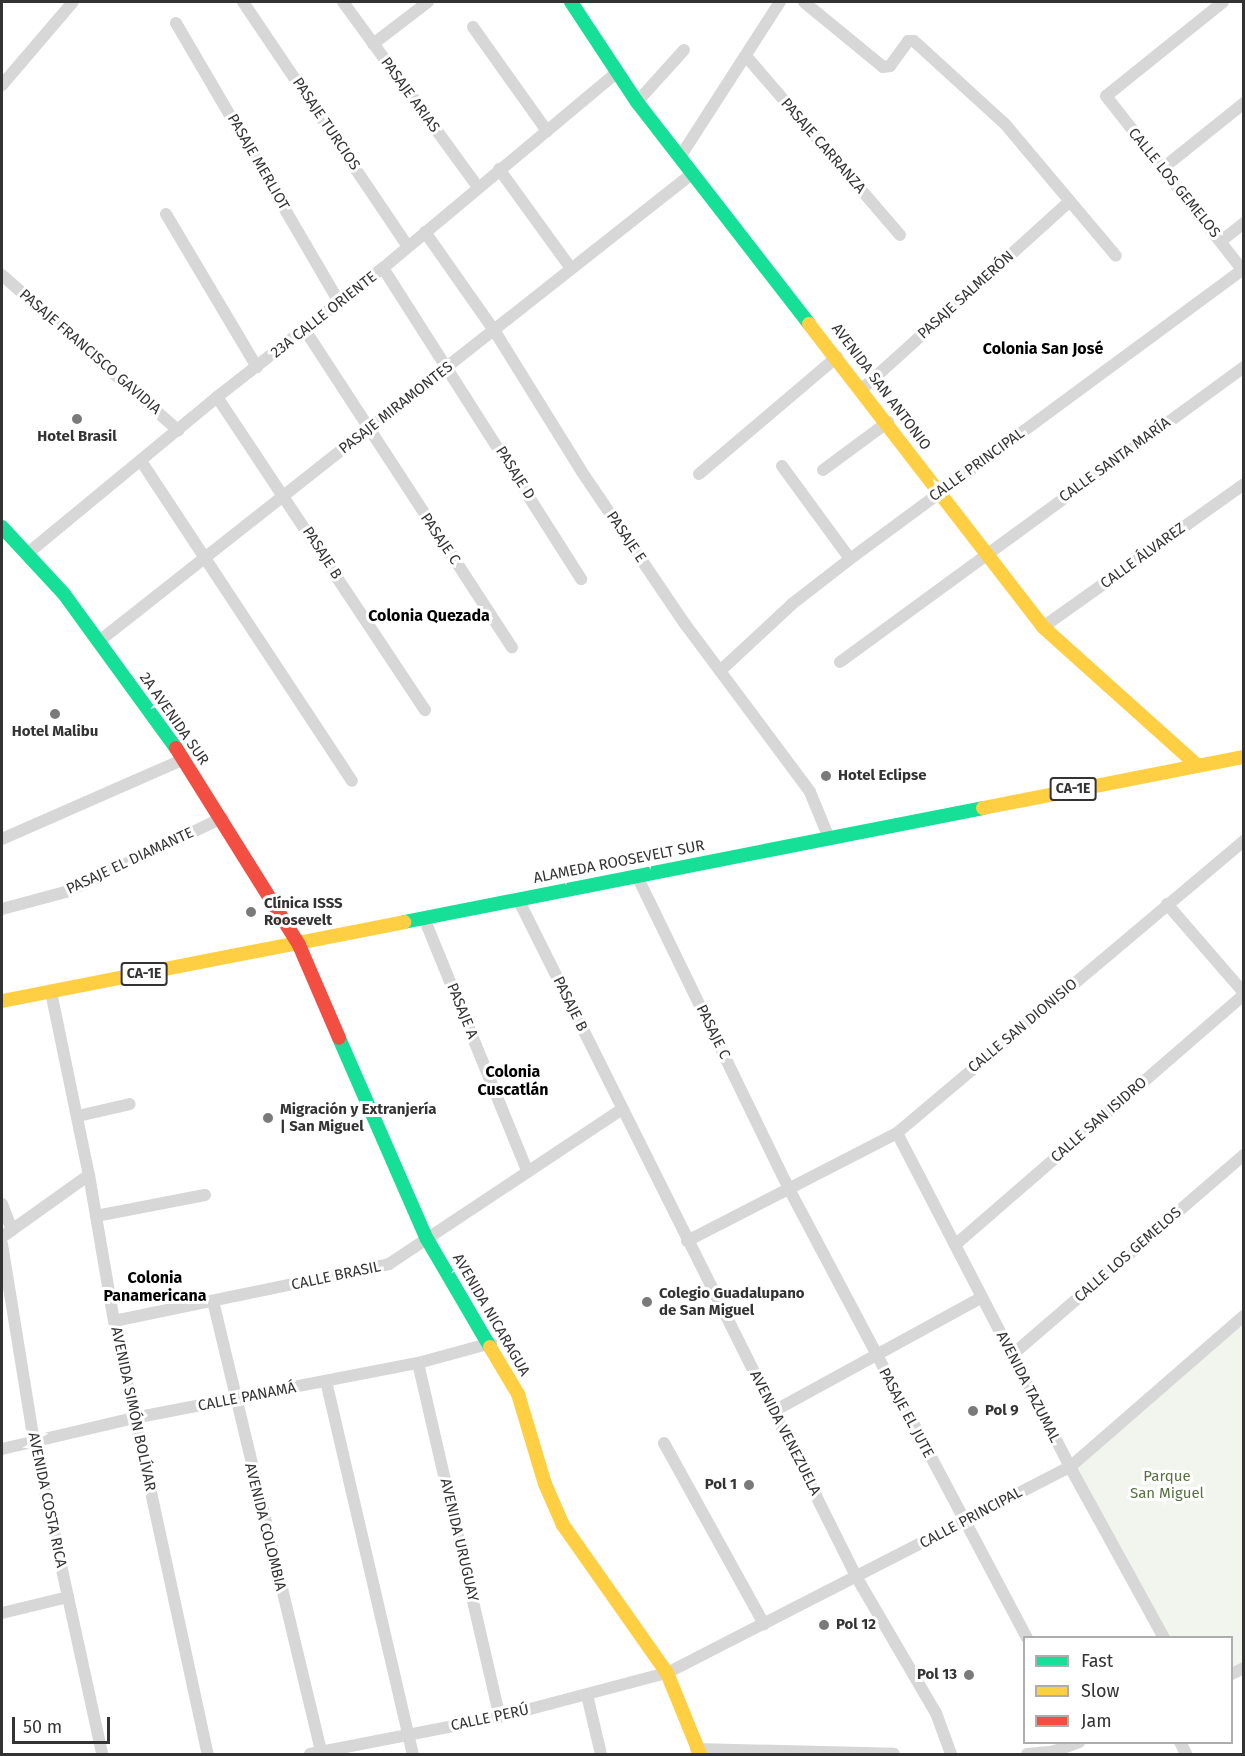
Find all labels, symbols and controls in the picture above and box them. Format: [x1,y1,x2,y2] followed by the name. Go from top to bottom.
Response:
[377,54,443,136] street label: PASAJE ARIAS
[288,74,364,174] street label: PASAJE TURCIOS
[777,95,869,197] street label: PASAJE CARRANZA
[223,111,293,213] street label: PASAJE MERLIOT
[1124,125,1224,241] street label: CALLE LOS GEMELOS
[914,247,1018,343] street label: PASAJE SALMERÓN
[268,268,380,362] street label: 23A CALLE ORIENTE
[16,286,164,418] street label: PASAJE FRANCISCO GAVIDIA
[827,320,935,454] street label: AVENIDA SAN ANTONIO
[983,339,1103,359] district label: Colonia San José
[336,358,456,458] street label: PASAJE MIRAMONTES
[70,412,84,426] marker: Hotel Brasil
[1056,414,1174,506] street label: CALLE SANTA MARÍA
[926,424,1028,506] street label: CALLE PRINCIPAL
[37,428,117,446] place label: Hotel Brasil
[492,443,538,503] street label: PASAJE D
[602,508,650,566] street label: PASAJE E
[416,510,464,568] street label: PASAJE C
[1097,519,1189,593] street label: CALLE ÁLVAREZ
[298,523,346,583] street label: PASAJE B
[368,606,490,626] district label: Colonia Quezada
[135,669,213,769] street label: 2A AVENIDA SUR
[48,707,62,721] marker: Hotel Malibu
[12,723,98,741] place label: Hotel Malibu
[838,767,926,785] place label: Hotel Eclipse
[819,769,833,783] marker: Hotel Eclipse
[1049,778,1097,800] road number: CA-1E
[64,824,196,898] street label: PASAJE EL DIAMANTE
[532,837,706,887] street label: ALAMEDA ROOSEVELT SUR
[264,894,343,929] place label: Clínica ISSS Roosevelt
[242,903,260,921] marker: Clínica ISSS Roosevelt
[120,963,168,985] road number: CA-1E
[549,974,591,1034] street label: PASAJE B
[965,975,1081,1077] street label: CALLE SAN DIONISIO
[443,981,481,1041] street label: PASAJE A
[692,1002,734,1062] street label: PASAJE C
[478,1062,548,1100] district label: Colonia Cuscatlán
[1047,1074,1151,1166] street label: CALLE SAN ISIDRO
[280,1100,436,1135] place label: Migración y Extranjería | San Miguel
[261,1111,275,1125] marker: Migración y Extranjería | San Miguel
[1071,1204,1185,1306] street label: CALLE LOS GEMELOS
[449,1251,533,1379] street label: AVENIDA NICARAGUA
[290,1258,382,1294] street label: CALLE BRASIL
[103,1268,207,1306] district label: Colonia Panamericana
[659,1284,805,1319] place label: Colegio Guadalupano de San Miguel
[640,1295,654,1309] marker: Colegio Guadalupano de San Miguel
[107,1325,159,1493] street label: AVENIDA SIMÓN BOLÍVAR
[992,1328,1064,1446] street label: AVENIDA TAZUMAL
[875,1365,937,1461] street label: PASAJE EL JUTE
[746,1368,824,1498] street label: AVENIDA VENEZUELA
[196,1379,298,1415] street label: CALLE PANAMÁ
[985,1402,1019,1420] place label: Pol 9
[966,1404,980,1418] marker: Pol 9
[24,1431,70,1569] street label: AVENIDA COSTA RICA
[240,1461,290,1593] street label: AVENIDA COLOMBIA
[1130,1467,1204,1502] park label: Parque San Miguel
[705,1476,737,1494] place label: Pol 1
[436,1477,482,1603] street label: AVENIDA URUGUAY
[742,1478,756,1492] marker: Pol 1
[917,1484,1025,1552] street label: CALLE PRINCIPAL
[836,1616,876,1634] place label: Pol 12
[817,1618,831,1632] marker: Pol 12
[1023,1636,1233,1744] legend
[1081,1650,1113,1672] text: Fast
[917,1666,957,1684] place label: Pol 13
[962,1668,976,1682] marker: Pol 13
[1081,1680,1119,1702] text: Slow
[449,1701,531,1735] street label: CALLE PERÚ
[15,1705,112,1743] scale bar
[1081,1710,1112,1732] text: Jam
[23,1716,62,1738] text: 50 m

